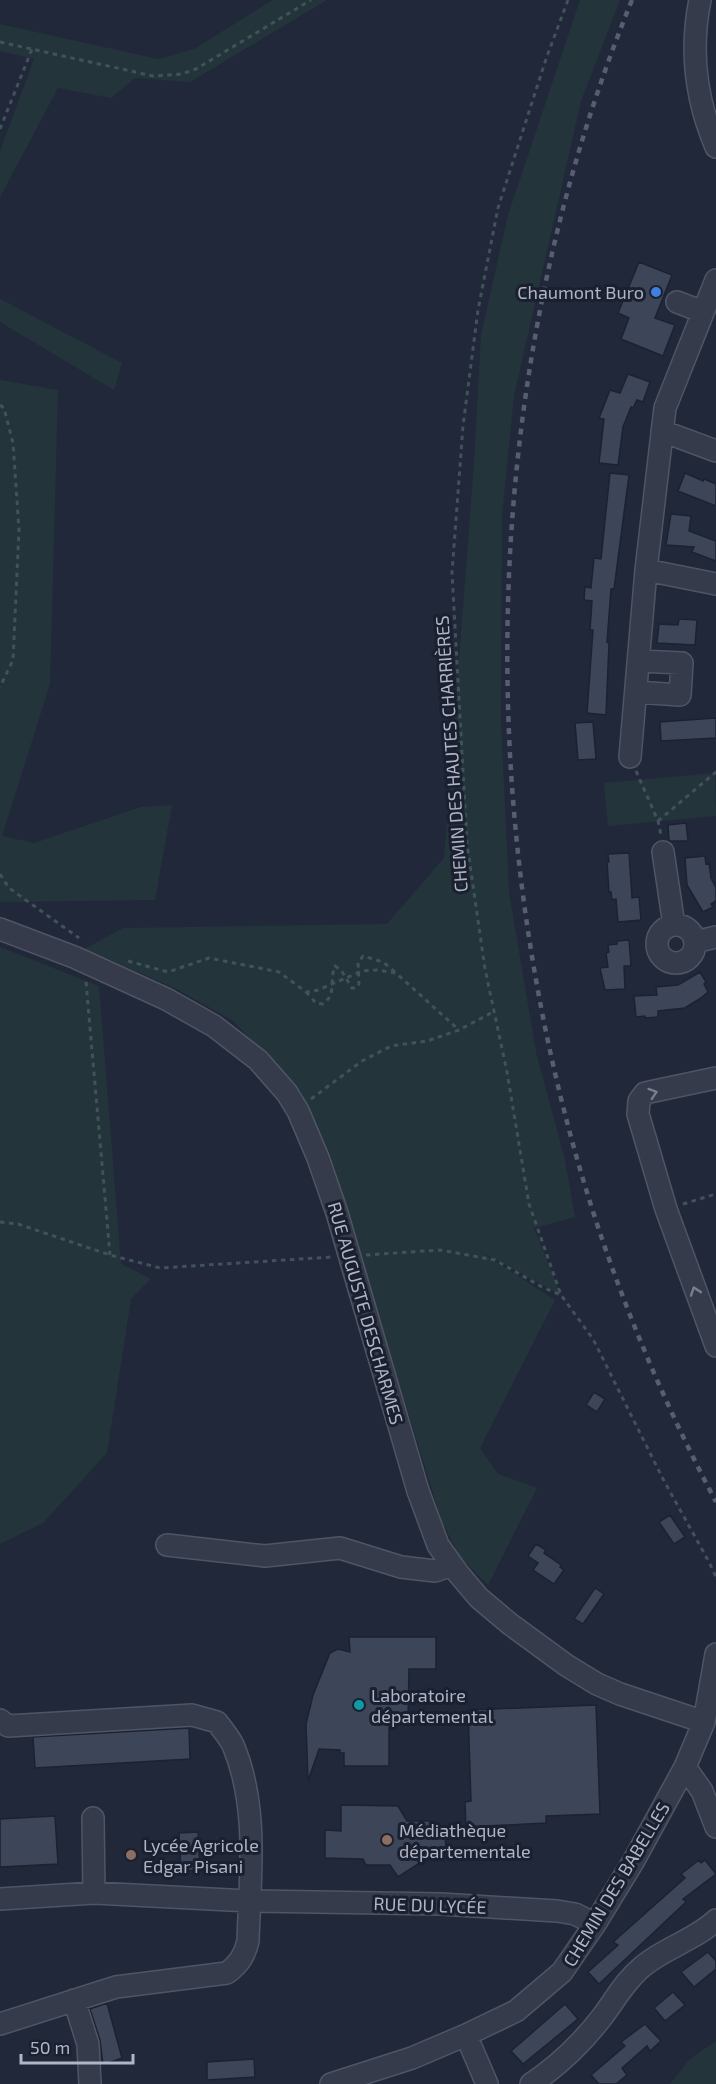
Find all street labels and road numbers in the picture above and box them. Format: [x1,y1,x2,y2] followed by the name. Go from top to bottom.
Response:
[430,615,472,893] street label: CHEMIN DES HAUTES CHARRIÈRES
[324,1199,408,1427] street label: RUE AUGUSTE DESCHARMES
[558,1798,674,1970] street label: CHEMIN DES BABELLES
[373,1892,487,1918] street label: RUE DU LYCÉE

